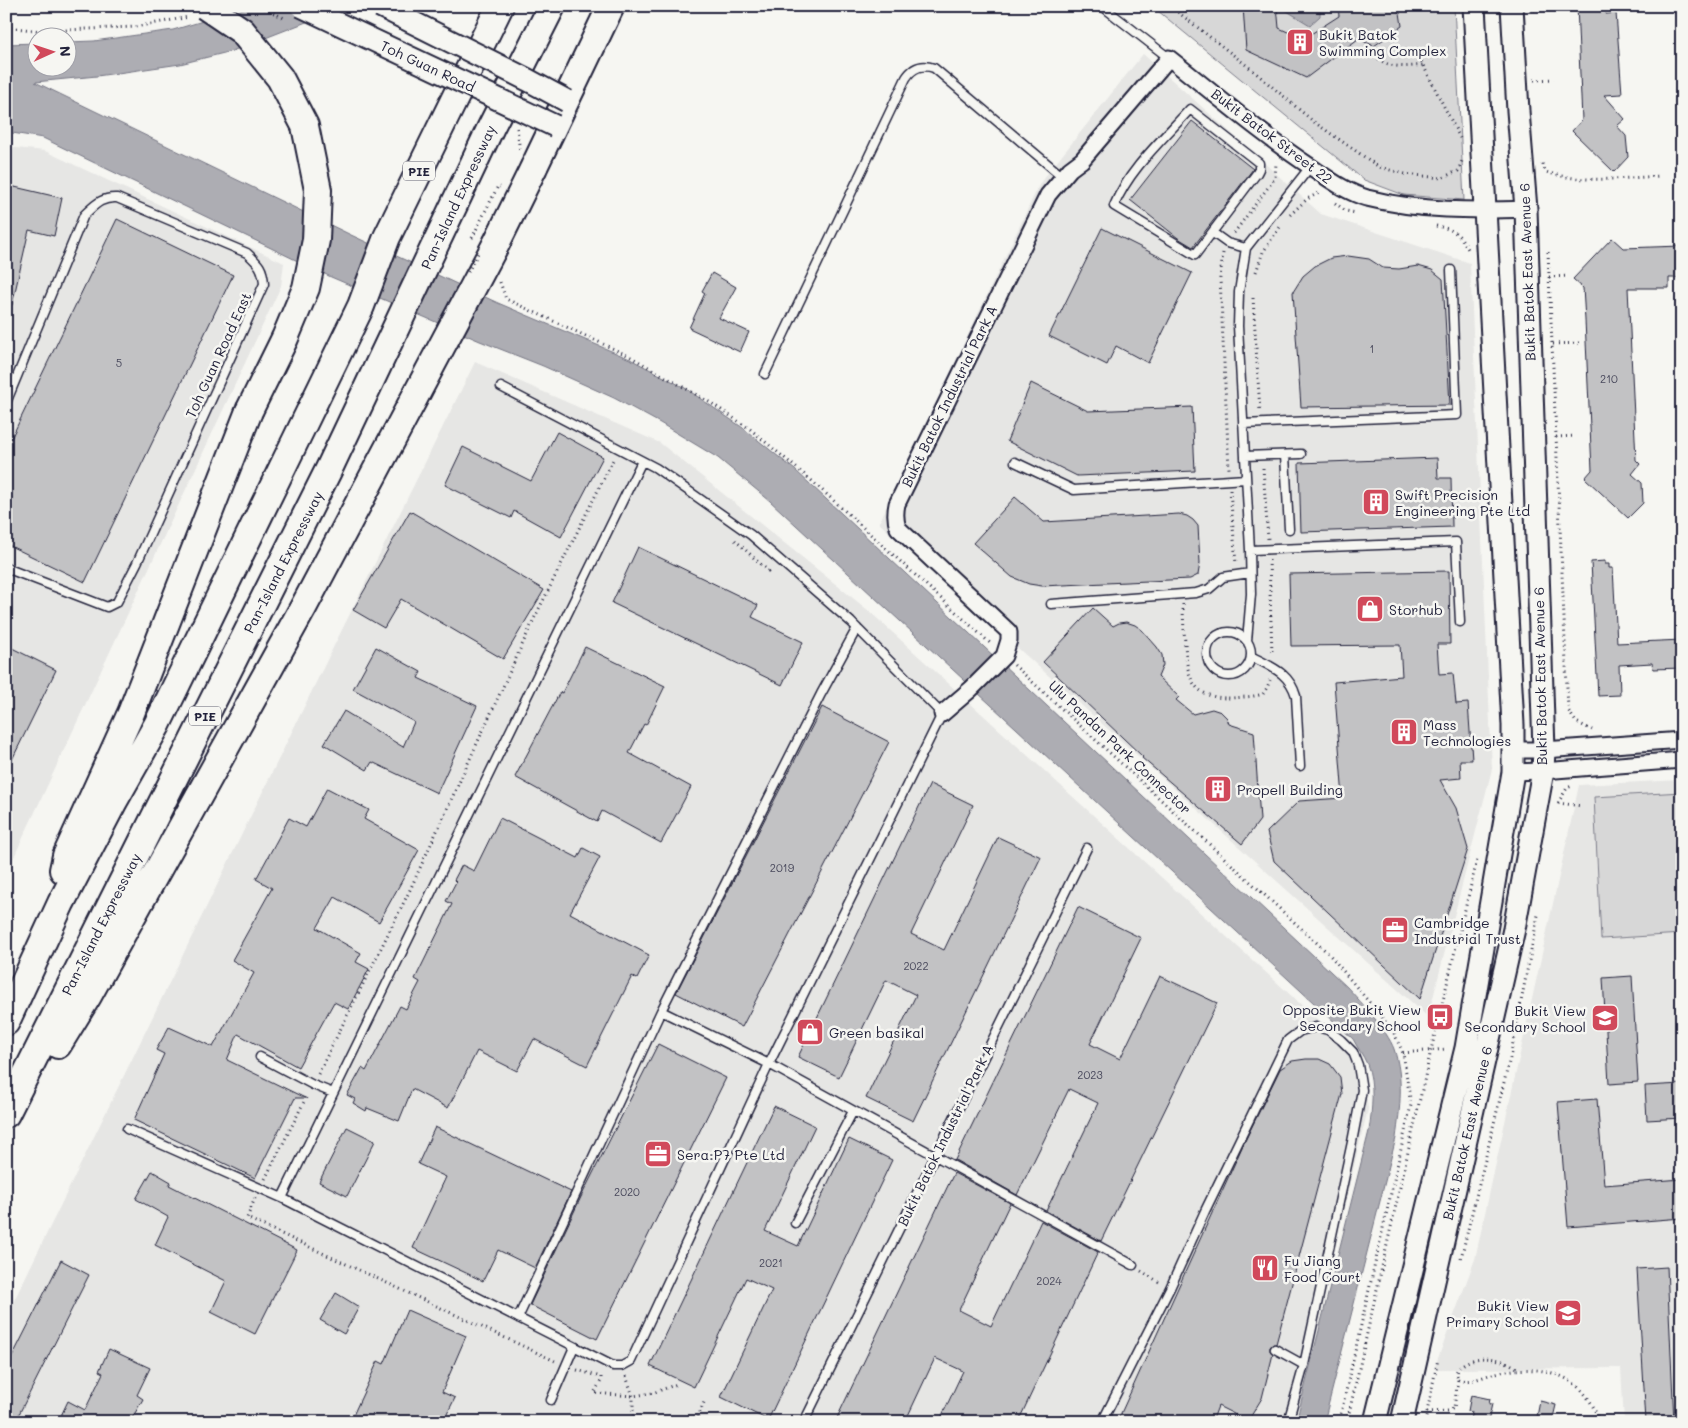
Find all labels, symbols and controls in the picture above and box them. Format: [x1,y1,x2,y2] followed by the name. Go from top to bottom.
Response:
[1319,25,1446,60] place label: Bukit Batok Swimming Complex
[1285,27,1315,57] building icon: Bukit Batok Swimming Complex
[28,28,78,78] north arrow
[378,36,479,96] street label: Toh Guan Road
[56,45,75,57] text: N
[1208,84,1336,188] street label: Bukit Batok Street 22
[416,122,500,272] street label: Pan-Island Expressway
[403,162,435,180] road number: PIE
[1514,183,1540,361] street label: Bukit Batok East Avenue 6
[181,289,255,421] street label: Toh Guan Road East
[897,302,1001,490] street label: Bukit Batok Industrial Park A
[1370,341,1374,356] house number: 1
[116,355,122,370] house number: 5
[1600,371,1618,386] house number: 210
[1395,485,1530,520] place label: Swift Precision Engineering Pte Ltd
[1361,487,1391,517] building icon: Swift Precision Engineering Pte Ltd
[239,488,327,636] street label: Pan-Island Expressway
[1529,587,1551,765] street label: Bukit Batok East Avenue 6
[1355,594,1385,624] shop icon: Storhub
[1389,600,1443,619] place label: Storhub
[1045,676,1195,818] street label: Ulu Pandan Park Connector
[189,706,221,726] road number: PIE
[1423,715,1511,750] place label: Mass Technologies
[1389,717,1419,747] building icon: Mass Technologies
[1203,774,1233,804] building icon: Propell Building
[1237,780,1343,799] place label: Propell Building
[57,850,145,998] street label: Pan-Island Expressway
[770,860,795,875] house number: 2019
[1414,913,1521,948] place label: Cambridge Industrial Trust
[1380,915,1410,945] office icon: Cambridge Industrial Trust
[903,958,929,973] house number: 2022
[1282,1000,1421,1035] place label: Opposite Bukit View Secondary School
[1465,1001,1586,1036] place label: Bukit View Secondary School
[1425,1002,1455,1032] bus stop icon: Opposite Bukit View Secondary School
[1590,1003,1620,1033] school or university icon: Bukit View Secondary School
[795,1017,825,1047] shop icon: Green basikal
[829,1023,924,1042] place label: Green basikal
[893,1041,997,1229] street label: Bukit Batok Industrial Park A
[1438,1044,1496,1222] street label: Bukit Batok East Avenue 6
[1077,1067,1103,1082] house number: 2023
[643,1139,673,1169] office icon: Sera:P7 Pte Ltd
[677,1145,785,1164] place label: Sera:P7 Pte Ltd
[614,1184,640,1199] house number: 2020
[1284,1251,1361,1286] place label: Fu Jiang Food Court
[1250,1253,1280,1283] restaurant icon: Fu Jiang Food Court
[759,1255,783,1270] house number: 2021
[1036,1273,1062,1288] house number: 2024
[1446,1296,1549,1331] place label: Bukit View Primary School
[1553,1298,1583,1328] school or university icon: Bukit View Primary School

